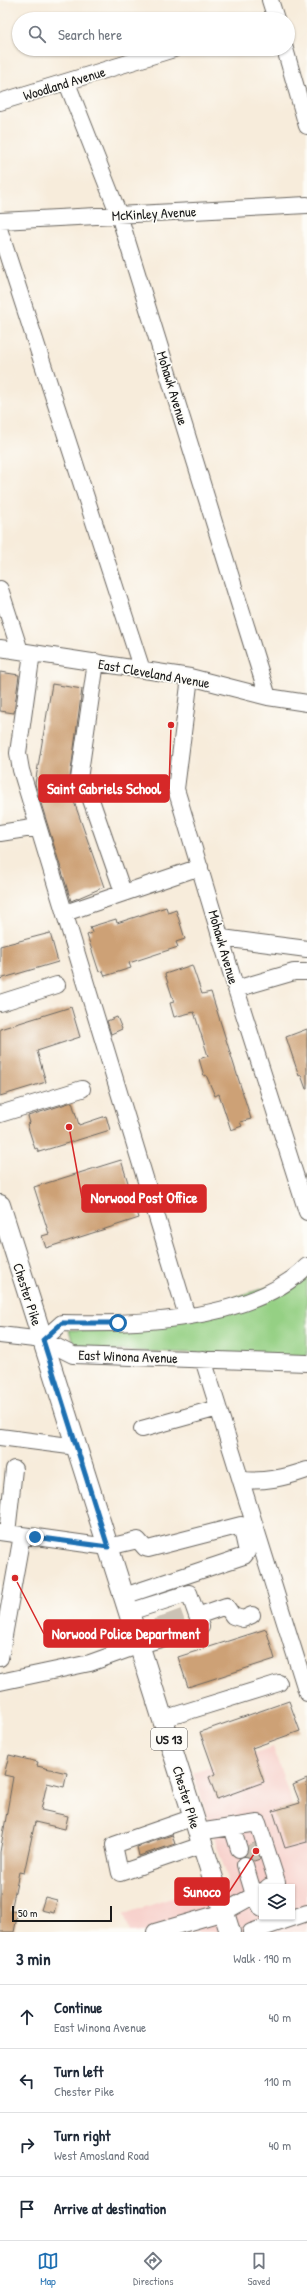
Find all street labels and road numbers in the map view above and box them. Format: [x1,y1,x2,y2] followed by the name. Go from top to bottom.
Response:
[21,61,108,105] street label: Woodland Avenue
[111,201,197,226] street label: McKinley Avenue
[153,349,193,428] street label: Mohawk Avenue
[97,654,212,692] street label: East Cleveland Avenue
[204,908,244,987] street label: Mohawk Avenue
[9,1260,47,1328] street label: Chester Pike
[78,1345,178,1367] street label: East Winona Avenue
[151,1728,187,1750] road number: US 13
[168,1763,206,1831] street label: Chester Pike

